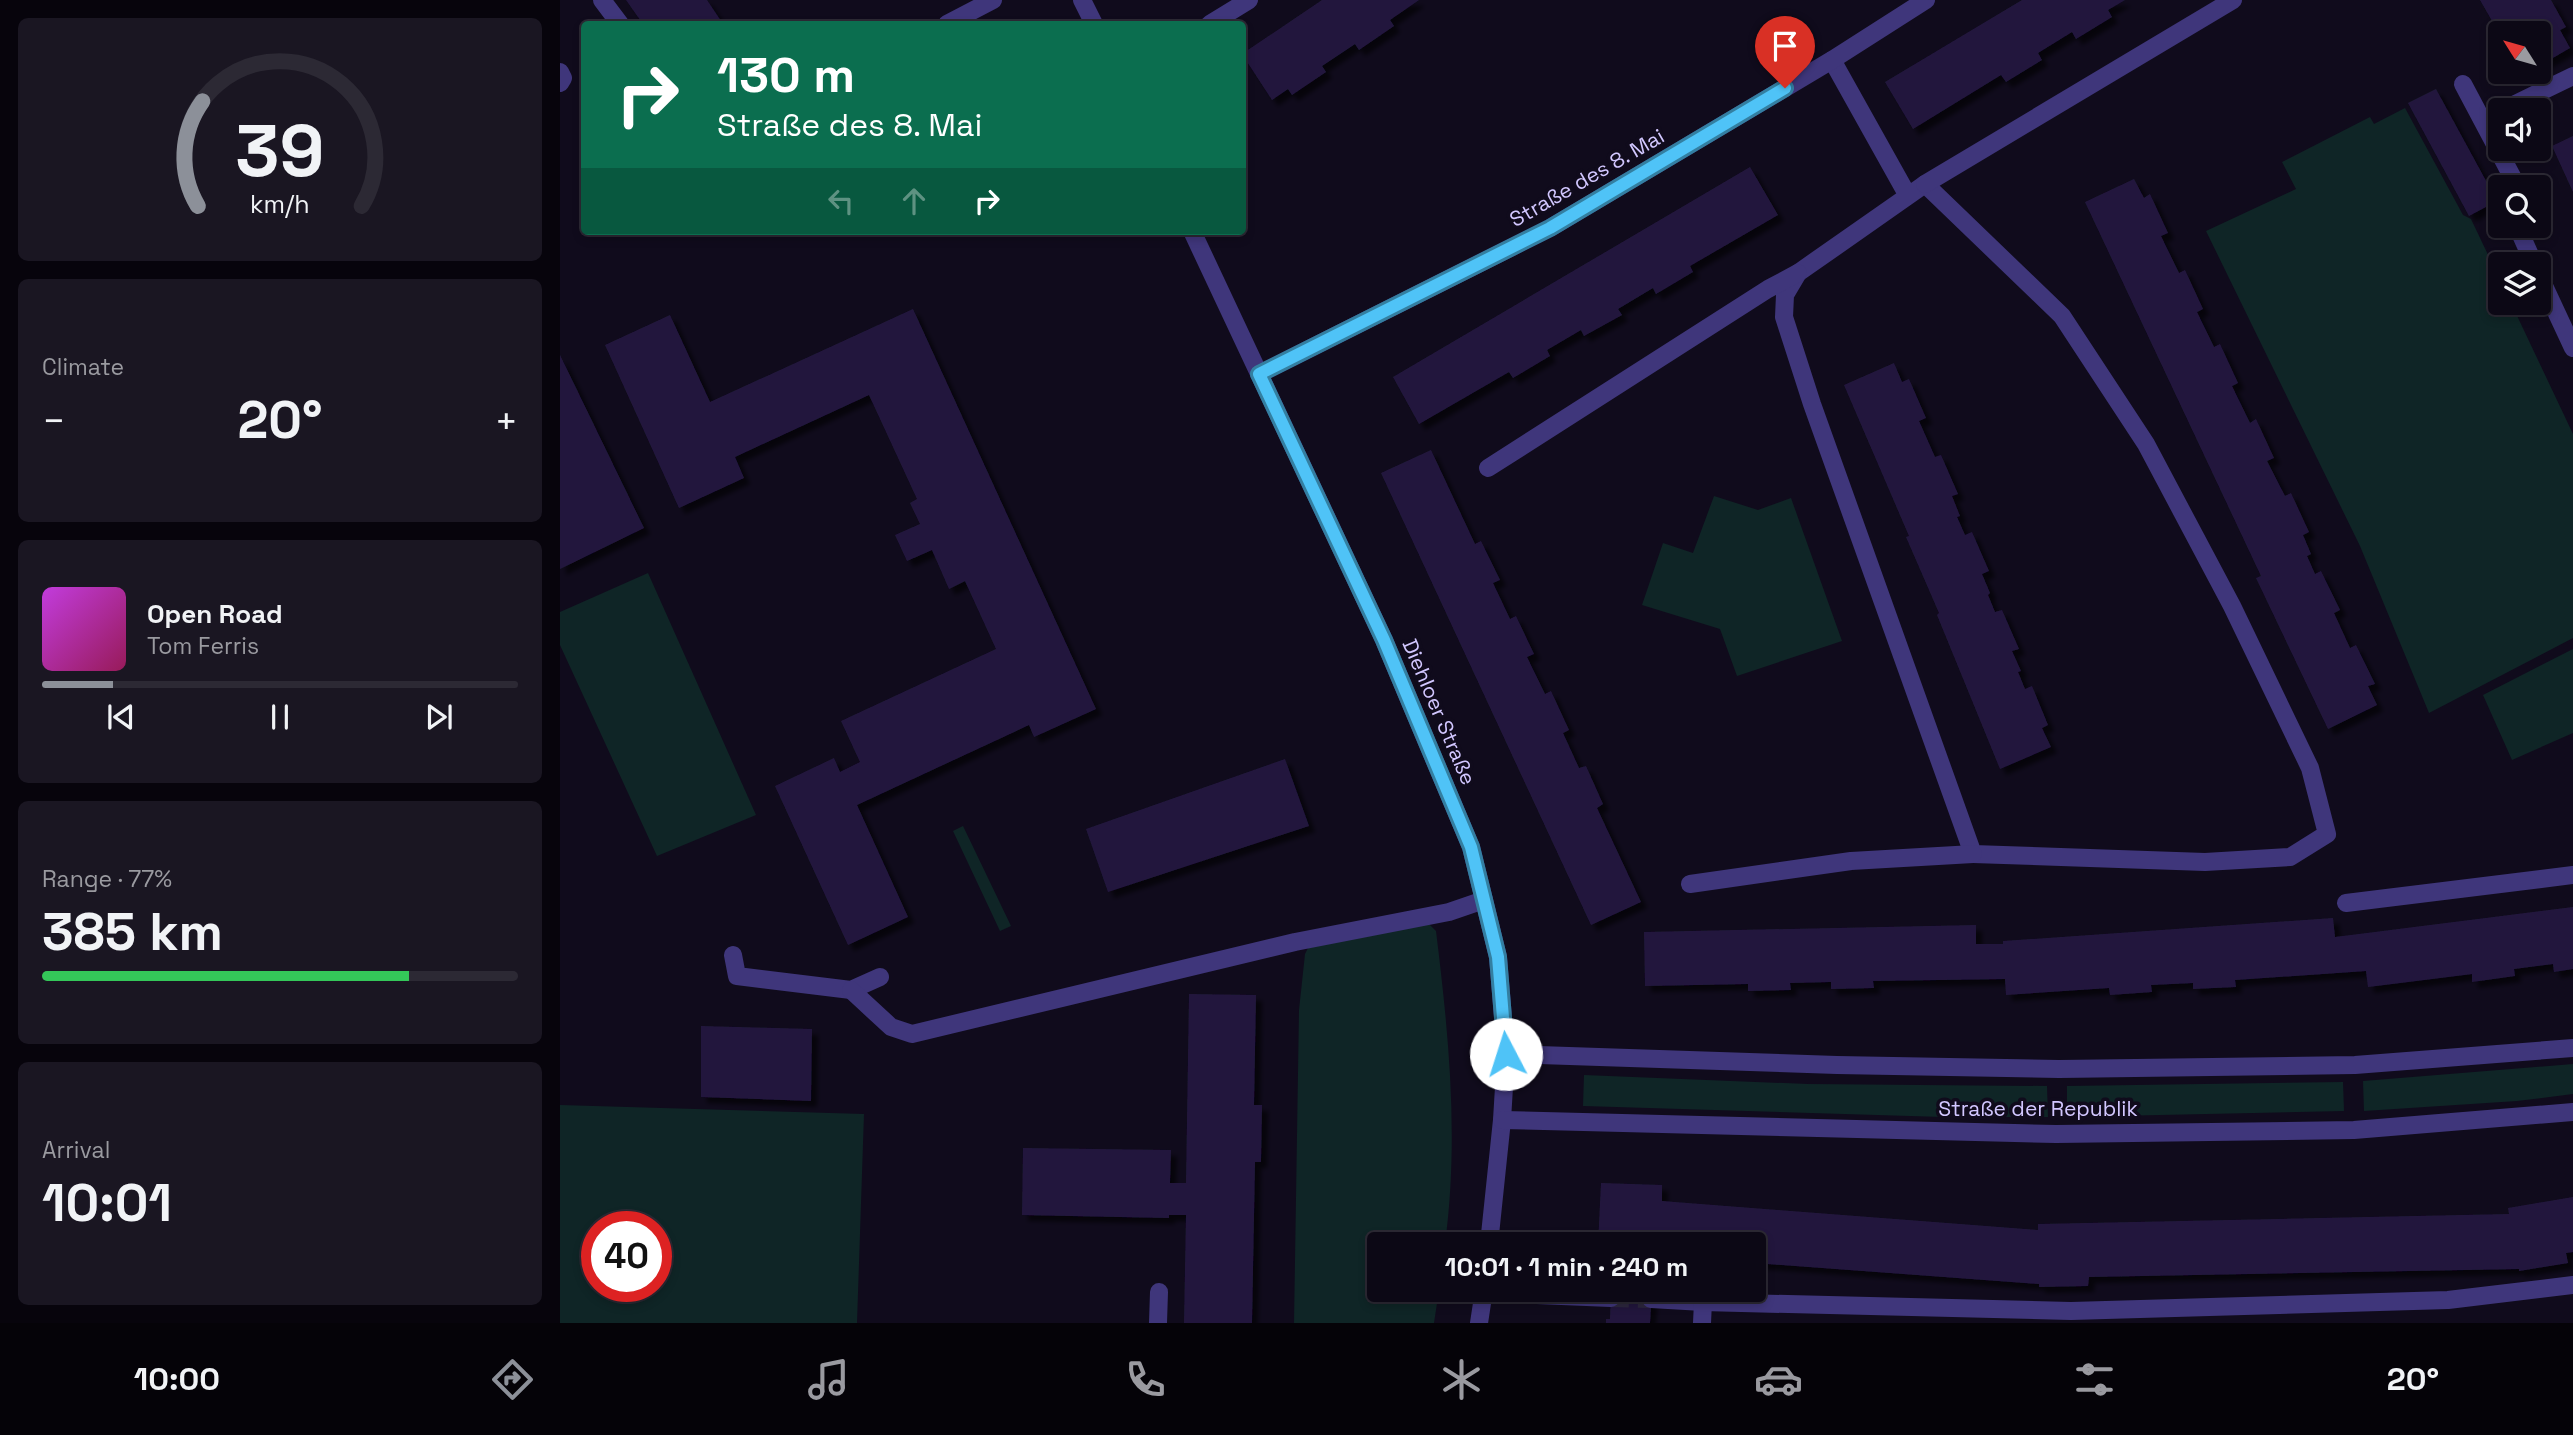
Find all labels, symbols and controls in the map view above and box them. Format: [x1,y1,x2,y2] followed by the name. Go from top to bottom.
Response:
[1755,16,1815,88] pin
[2488,21,2552,84] north arrow
[2488,21,2551,315] map controls
[1766,27,1804,65] icon: arrive
[717,44,855,106] text: 130 m
[602,49,693,140] icon: right
[2488,98,2551,161] button: sound
[235,104,325,197] text: 39
[717,105,982,145] text: Straße des 8. Mai
[1505,122,1669,233] street label: Straße des 8. Mai
[2488,175,2551,238] button: search
[822,182,860,220] icon: left
[895,182,933,220] icon: ahead
[968,182,1006,220] icon: right
[250,187,310,219] text: km/h
[2488,252,2551,315] button: layers
[42,352,124,382] text: Climate
[237,387,323,453] text: 20°
[42,397,66,445] text: −
[494,397,518,445] text: +
[147,597,283,631] text: Open Road
[147,631,259,661] text: Tom Ferris
[1397,635,1482,789] street label: Diehloer Straße
[102,698,140,736] icon: previous
[261,698,299,736] icon: pause
[420,698,458,736] icon: next
[42,864,172,894] text: Range · 77%
[42,899,223,965] text: 385 km
[1469,1017,1543,1091] position arrow
[1938,1095,2138,1122] street label: Straße der Republik
[42,1135,110,1165] text: Arrival
[42,1170,172,1236] text: 10:01
[581,1211,672,1302] speed limit sign: 40
[1445,1250,1688,1284] text: 10:01 · 1 min · 240 m
[488,1355,537,1404] icon: directions
[804,1355,853,1404] icon: music
[1121,1355,1170,1404] icon: phone
[1437,1355,1486,1404] icon: climate
[1754,1355,1803,1404] icon: car
[2070,1355,2119,1404] icon: filters
[134,1359,220,1399] text: 10:00
[2387,1359,2439,1399] text: 20°

